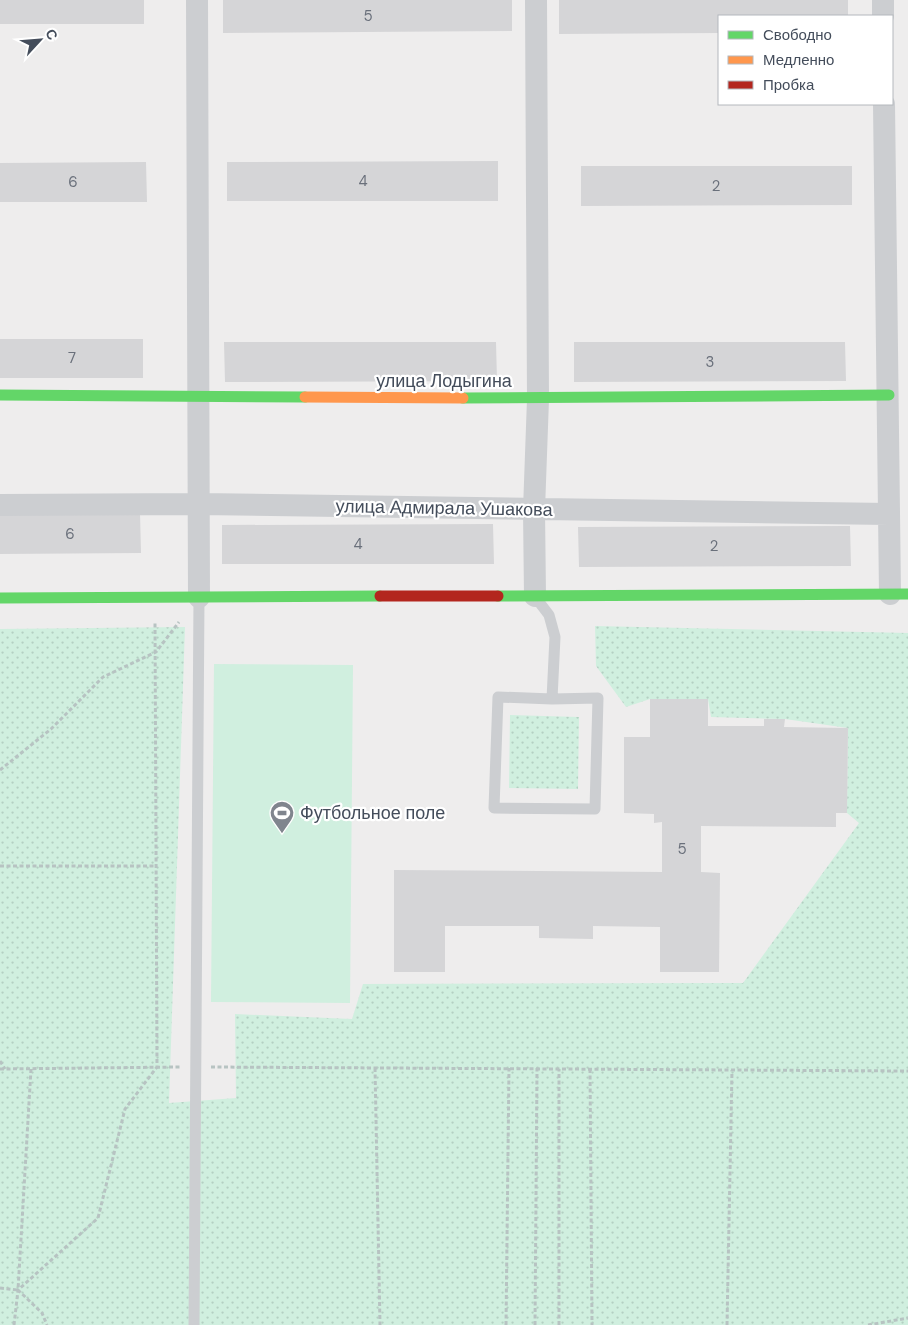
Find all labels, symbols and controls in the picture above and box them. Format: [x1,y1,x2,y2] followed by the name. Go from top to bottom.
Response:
[363,6,373,26] house number: 5
[15,15,65,65] north arrow
[718,15,893,105] legend
[763,25,832,45] text: Свободно
[41,26,62,43] text: С
[763,50,834,70] text: Медленно
[763,75,815,95] text: Пробка
[358,171,368,191] house number: 4
[68,172,78,192] house number: 6
[712,176,720,196] house number: 2
[68,348,76,368] house number: 7
[706,352,714,372] house number: 3
[376,369,513,393] street label: улица Лодыгина
[335,494,554,522] street label: улица Адмирала Ушакова
[65,524,75,544] house number: 6
[353,534,363,554] house number: 4
[710,536,718,556] house number: 2
[269,800,295,834] sports icon: Футбольное поле
[300,801,445,825] place label: Футбольное поле
[677,839,687,859] house number: 5

